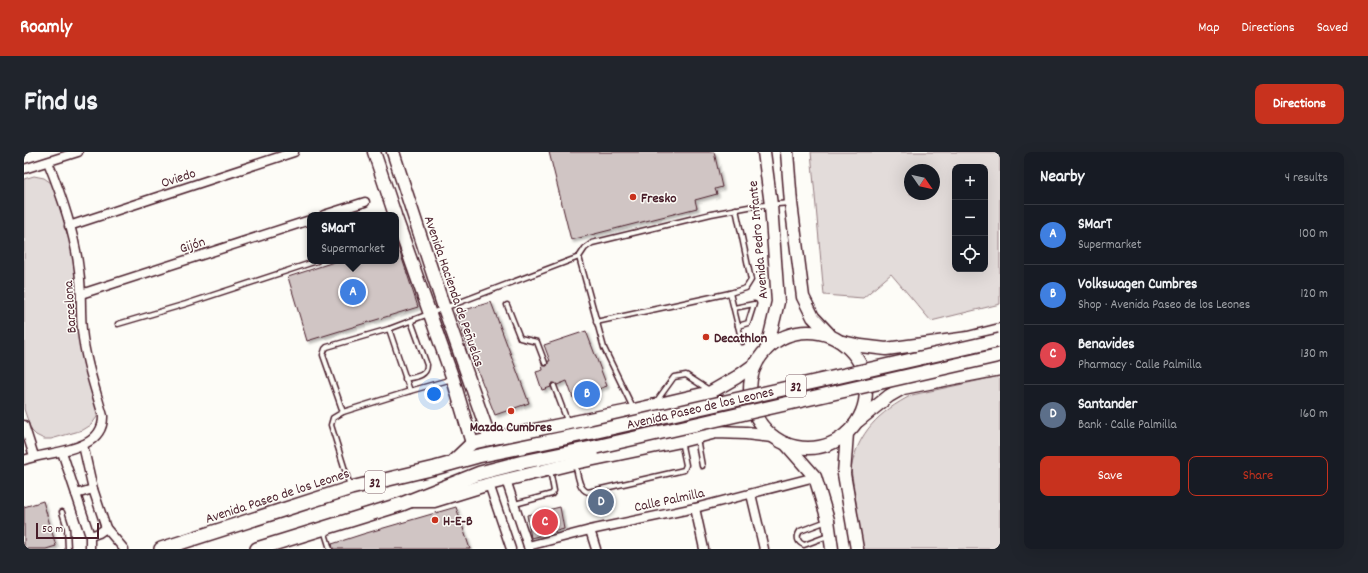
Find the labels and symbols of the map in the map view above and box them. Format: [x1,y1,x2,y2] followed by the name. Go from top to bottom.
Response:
[159,164,199,194] street label: Oviedo
[904,164,940,200] north arrow
[744,180,774,300] street label: Avenida Pedro Infante
[641,189,676,209] place label: Fresko
[628,192,638,202] marker: Fresko
[418,213,488,370] street label: Avenida Hacienda de Peñuelas
[177,232,208,259] street label: Gijón
[340,277,366,307] pin: A
[59,279,83,334] street label: Barcelona
[714,329,768,349] place label: Decathlon
[701,332,711,342] marker: Decathlon
[786,375,806,397] road number: 32
[574,379,600,409] pin: B
[625,382,776,436] street label: Avenida Paseo de los Leones
[424,384,444,404] your location
[506,406,516,416] marker: Mazda Cumbres
[470,418,552,438] place label: Mazda Cumbres
[203,464,352,530] street label: Avenida Paseo de los Leones
[365,471,385,493] road number: 32
[633,484,707,518] street label: Calle Palmilla
[588,487,614,517] pin: D
[532,507,558,537] pin: C
[443,512,473,532] place label: H-E-B
[430,515,440,525] marker: H-E-B
[36,521,99,540] scale bar

